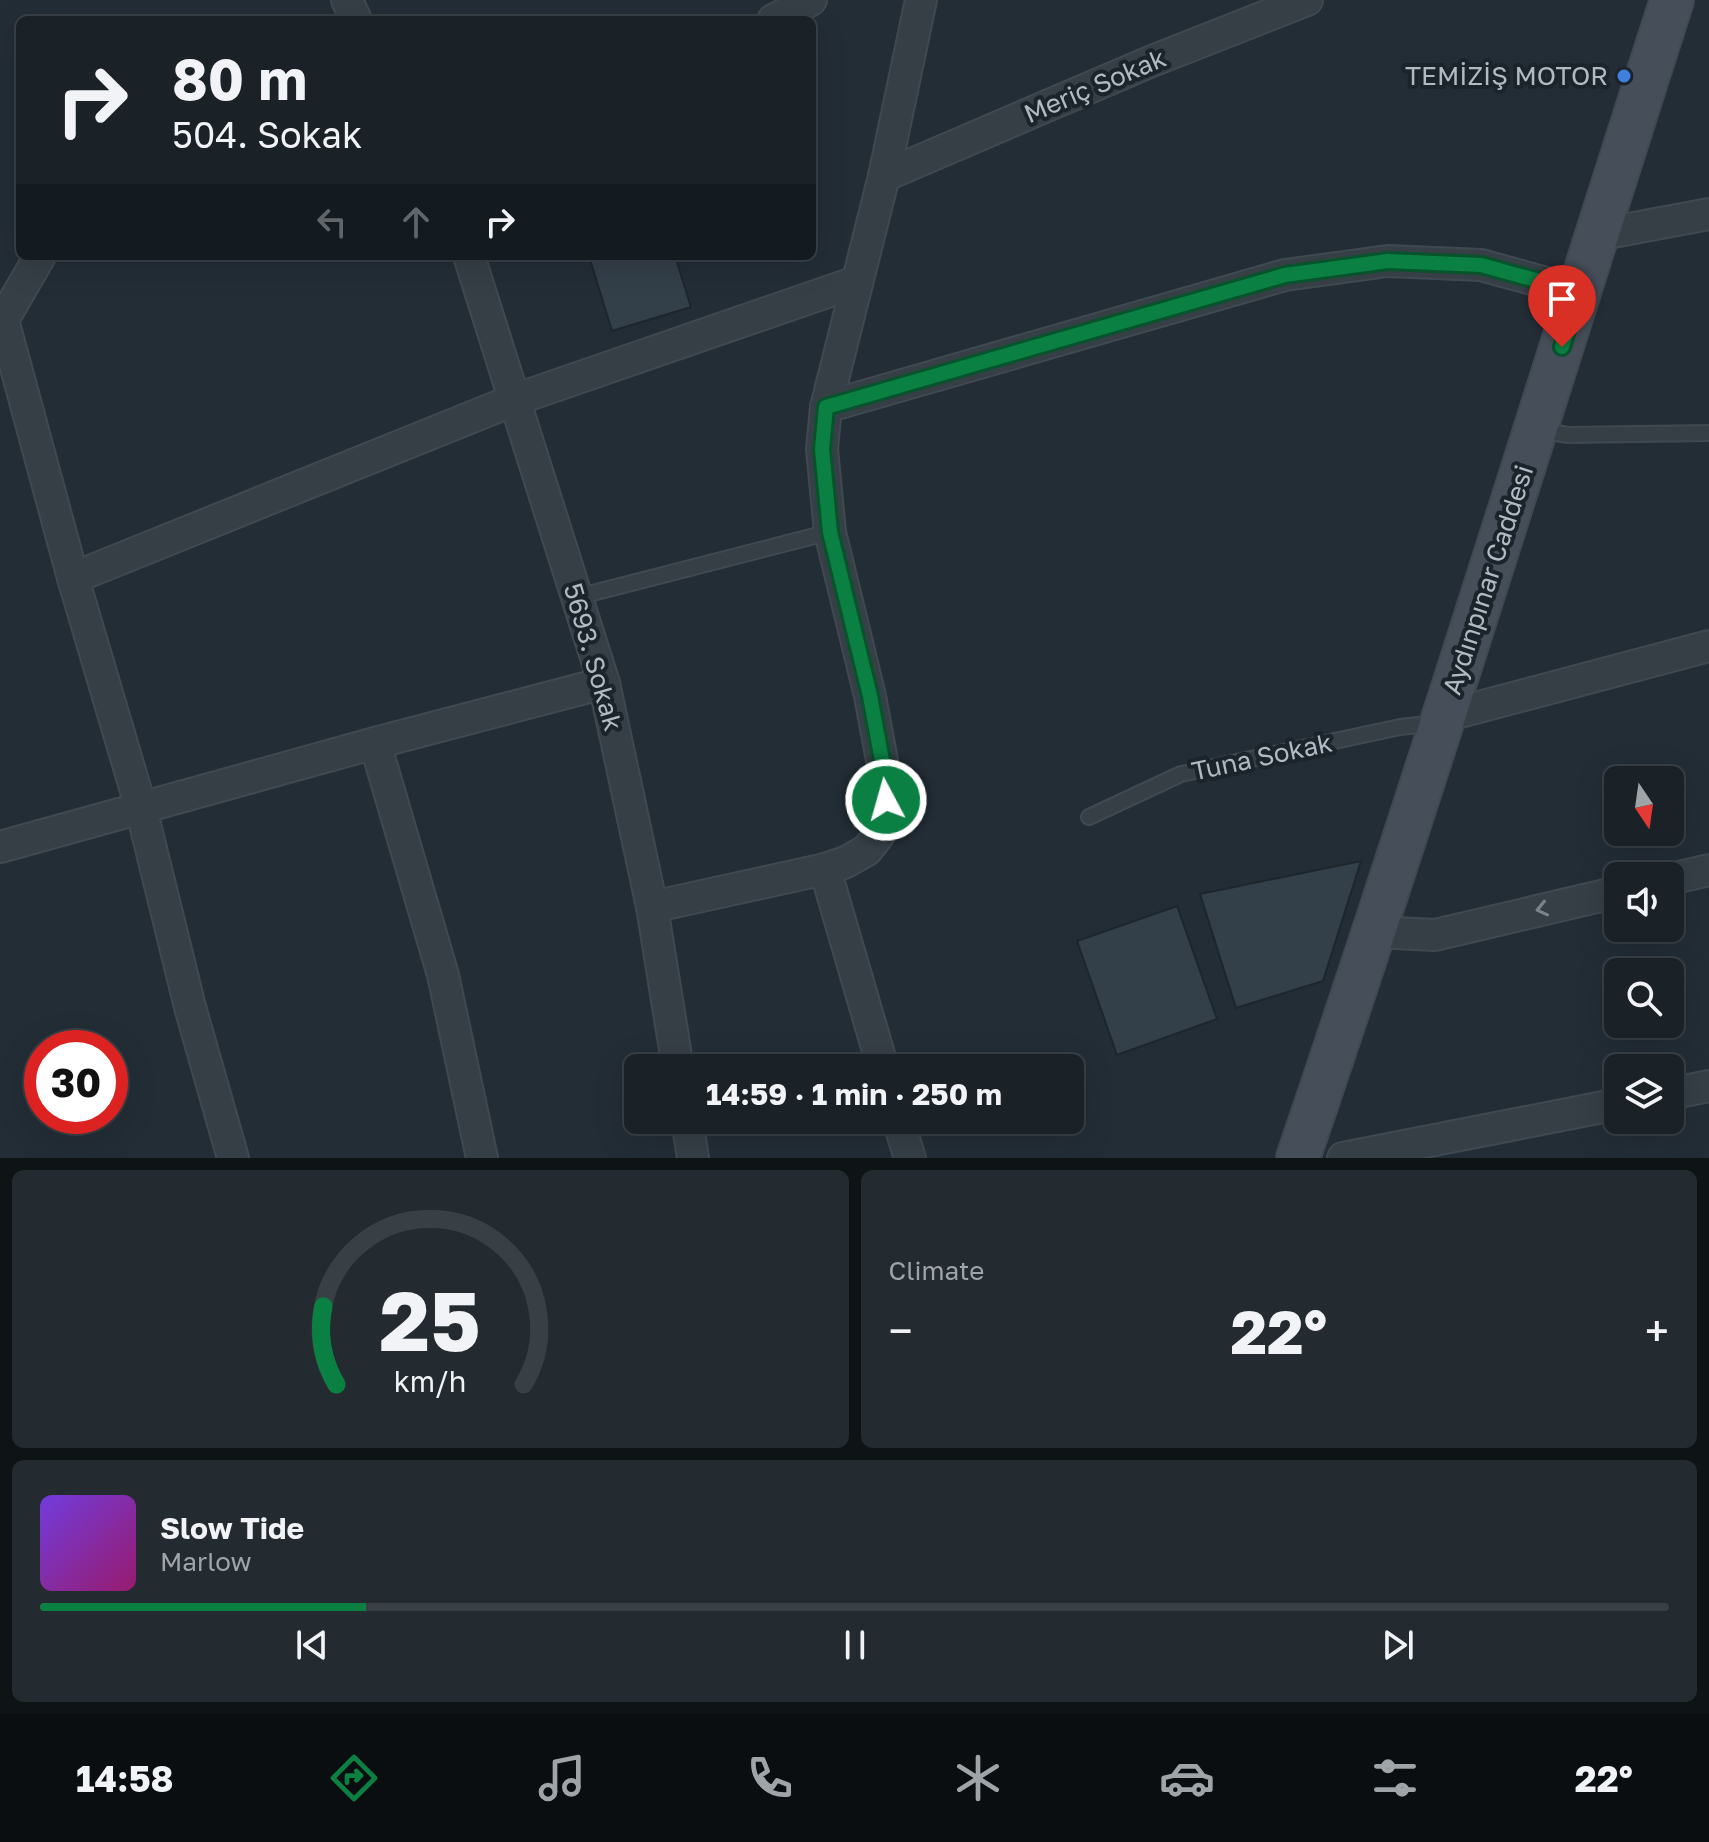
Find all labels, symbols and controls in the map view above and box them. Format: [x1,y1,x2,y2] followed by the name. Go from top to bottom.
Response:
[1019,42,1171,129] street label: Meriç Sokak
[172,45,307,112] text: 80 m
[40,48,144,152] icon: right
[1405,60,1608,91] place label: TEMİZİŞ MOTOR
[1615,67,1633,85] marker: TEMİZİŞ MOTOR
[172,113,362,156] text: 504. Sokak
[310,200,354,244] icon: left
[394,200,438,244] icon: ahead
[478,200,522,244] icon: right
[1528,265,1596,347] pin
[1540,277,1584,321] icon: arrive
[1436,461,1539,698] street label: Aydınpınar Caddesi
[558,579,629,735] street label: 5693. Sokak
[1189,726,1335,787] street label: Tuna Sokak
[844,758,928,842] position arrow
[1604,766,1684,846] north arrow
[1604,766,1684,1134] map controls
[1604,862,1684,942] button: sound
[1536,900,1549,917] one-way arrow
[1604,958,1684,1038] button: search
[24,1030,128,1134] speed limit sign: 30
[1604,1054,1684,1134] button: layers
[706,1076,1002,1112] text: 14:59 · 1 min · 250 m
[889,1255,984,1286] text: Climate
[380,1269,481,1369] text: 25
[1230,1295,1327,1367] text: 22°
[889,1304,913,1357] text: −
[1645,1304,1669,1357] text: +
[394,1364,467,1398] text: km/h
[160,1510,304,1546] text: Slow Tide
[160,1546,252,1577] text: Marlow
[290,1623,334,1667] icon: previous
[833,1623,877,1667] icon: pause
[1376,1623,1420,1667] icon: next
[326,1750,382,1806] icon: directions
[534,1750,590,1806] icon: music
[742,1750,798,1806] icon: phone
[950,1750,1006,1806] icon: climate
[1159,1750,1215,1806] icon: car
[1367,1750,1423,1806] icon: filters
[76,1757,174,1800] text: 14:58
[1575,1757,1633,1800] text: 22°

